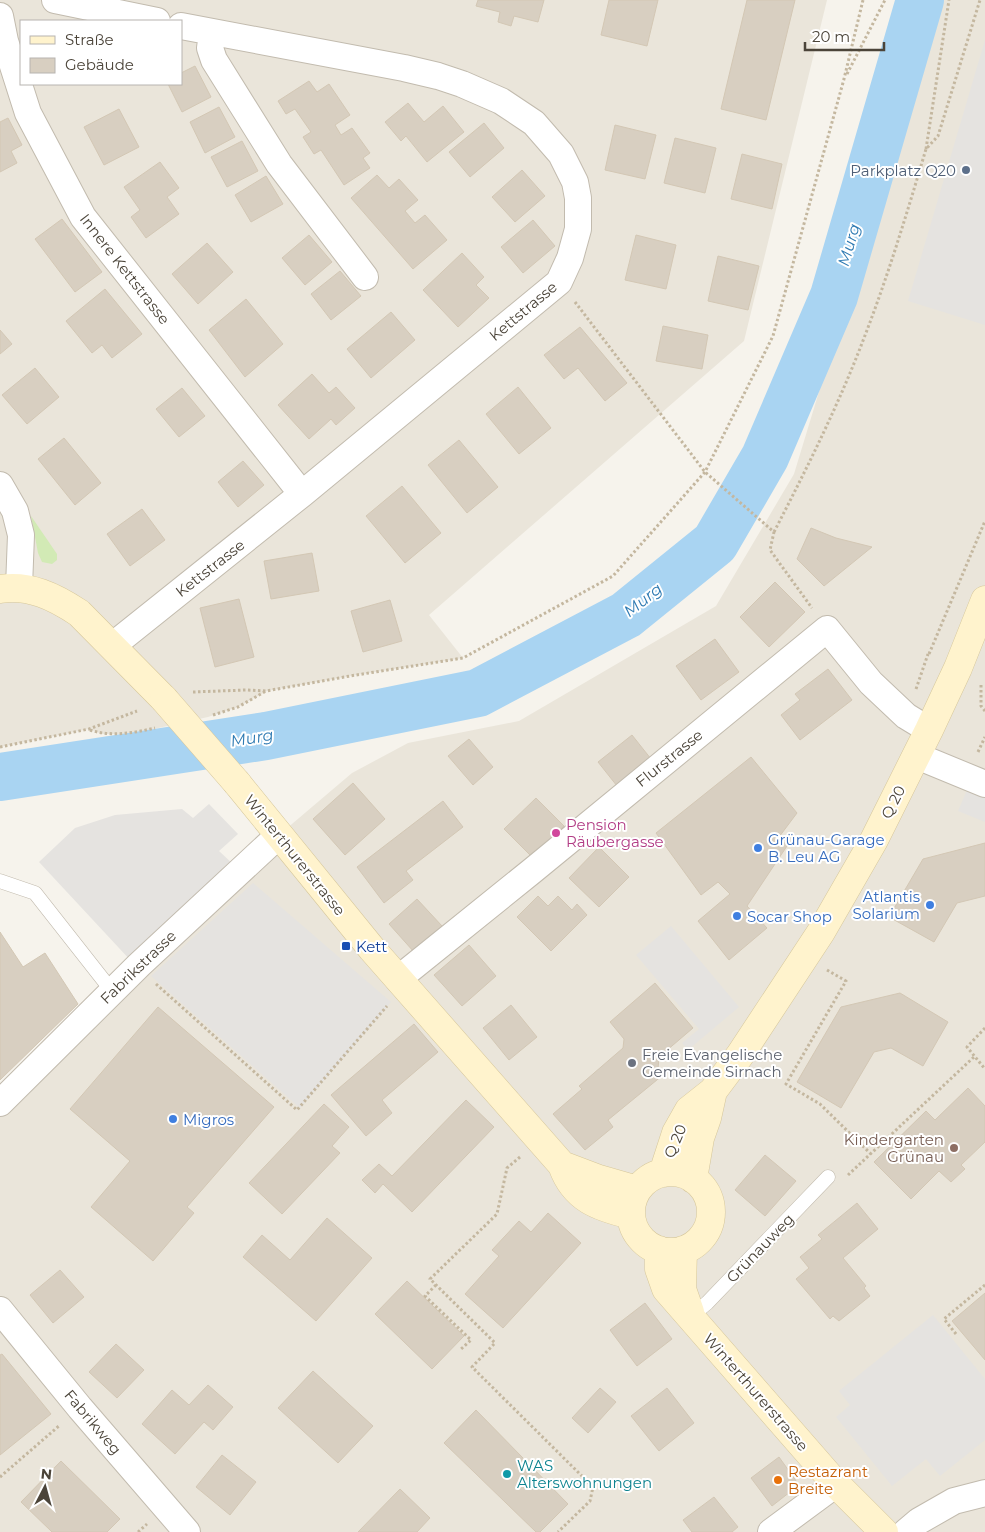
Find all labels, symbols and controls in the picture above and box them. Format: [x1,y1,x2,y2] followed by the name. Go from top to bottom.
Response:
[20,20,182,85] legend
[805,20,884,52] scale bar
[812,27,850,46] text: 20 m
[65,30,114,49] text: Straße
[65,55,134,74] text: Gebäude
[850,161,956,180] place label: Parkplatz Q20
[960,164,972,176] marker: Parkplatz Q20
[76,210,174,328] street label: Innere Kettstrasse
[834,222,864,268] water label: Murg
[485,277,561,345] street label: Kettstrasse
[172,535,248,601] street label: Kettstrasse
[620,579,666,621] water label: Murg
[229,725,275,751] water label: Murg
[632,725,706,791] street label: Flurstrasse
[877,782,909,822] street label: Q 20
[240,791,350,919] street label: Winterthurerstrasse
[566,815,664,851] place label: Pension Räubergasse
[550,827,562,839] marker: Pension Räubergasse
[768,830,885,866] place label: Grünau-Garage B. Leu AG
[752,842,764,854] marker: Grünau-Garage B. Leu AG
[853,887,920,923] place label: Atlantis Solarium
[924,899,936,911] marker: Atlantis Solarium
[747,907,832,926] place label: Socar Shop
[731,910,743,922] marker: Socar Shop
[96,926,180,1008] street label: Fabrikstrasse
[356,937,387,956] place label: Kett
[340,940,352,952] marker: Kett
[642,1045,782,1081] place label: Freie Evangelische Gemeinde Sirnach
[626,1057,638,1069] marker: Freie Evangelische Gemeinde Sirnach
[183,1110,234,1129] place label: Migros
[167,1113,179,1125] marker: Migros
[659,1121,691,1161] street label: Q 20
[844,1130,944,1166] place label: Kindergarten Grünau
[948,1142,960,1154] marker: Kindergarten Grünau
[722,1209,798,1287] street label: Grünauweg
[700,1329,812,1455] street label: Winterthurerstrasse
[60,1386,126,1458] street label: Fabrikweg
[517,1456,652,1492] place label: WAS Alterswohnungen
[20,1462,70,1512] north arrow
[788,1462,868,1498] place label: Restazrant Breite
[40,1465,53,1484] text: N
[501,1468,513,1480] marker: WAS Alterswohnungen
[772,1474,784,1486] marker: Restazrant Breite

